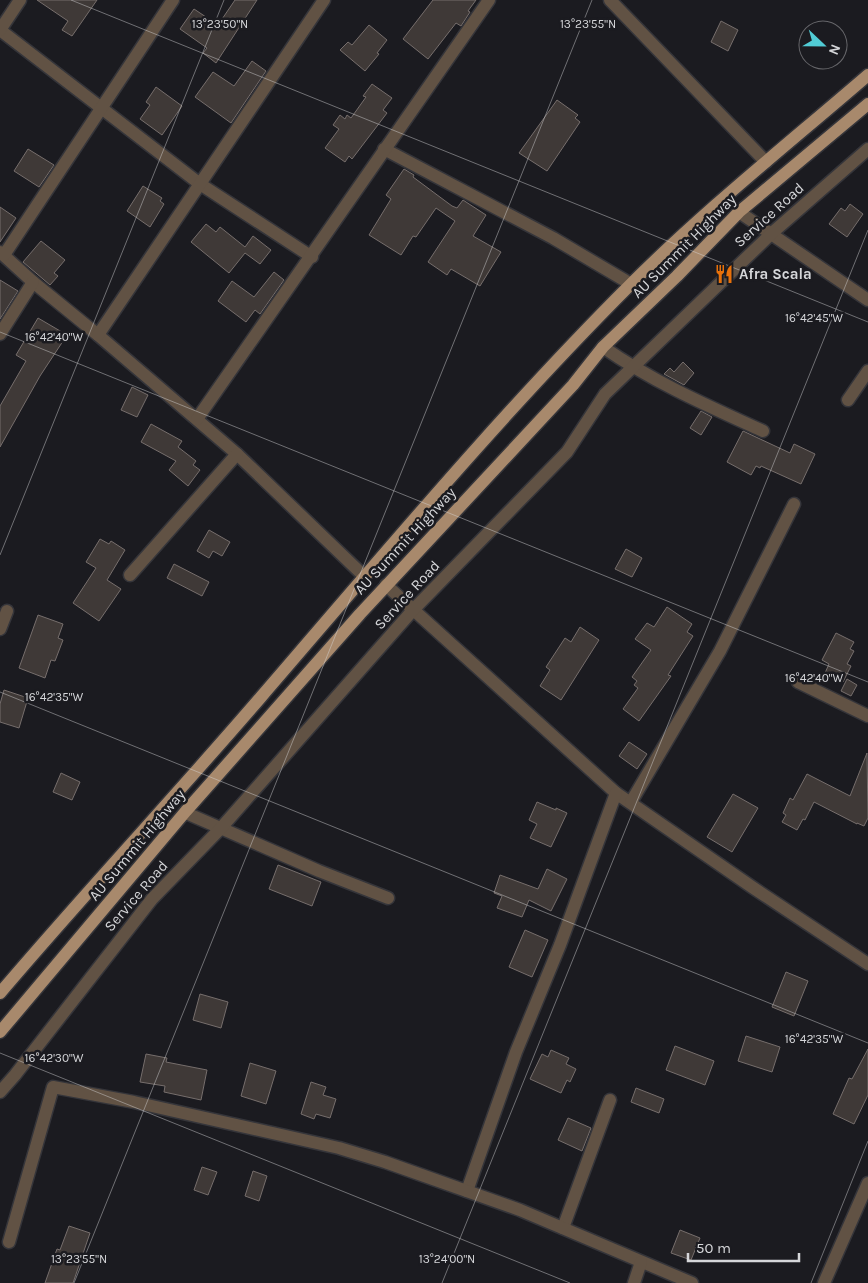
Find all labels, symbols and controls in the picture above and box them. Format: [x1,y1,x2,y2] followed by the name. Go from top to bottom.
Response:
[192,17,248,31] text: 13°23'50"N
[560,17,616,31] text: 13°23'55"N
[798,20,848,70] north arrow
[825,42,844,58] text: N
[730,179,808,251] street label: Service Road
[628,190,740,302] street label: AU Summit Highway
[713,263,735,285] restaurant icon: Afra Scala
[739,265,812,283] place label: Afra Scala
[785,311,843,325] text: 16°42'45"W
[25,330,83,344] text: 16°42'40"W
[351,484,459,598] street label: AU Summit Highway
[371,557,443,633] street label: Service Road
[785,671,843,685] text: 16°42'40"W
[25,690,83,704] text: 16°42'35"W
[85,786,189,904] street label: AU Summit Highway
[100,857,172,935] street label: Service Road
[785,1032,843,1046] text: 16°42'35"W
[25,1051,84,1065] text: 16°42'30"W
[688,1230,799,1262] scale bar
[696,1239,731,1257] text: 50 m
[51,1252,107,1266] text: 13°23'55"N
[419,1252,475,1266] text: 13°24'00"N

